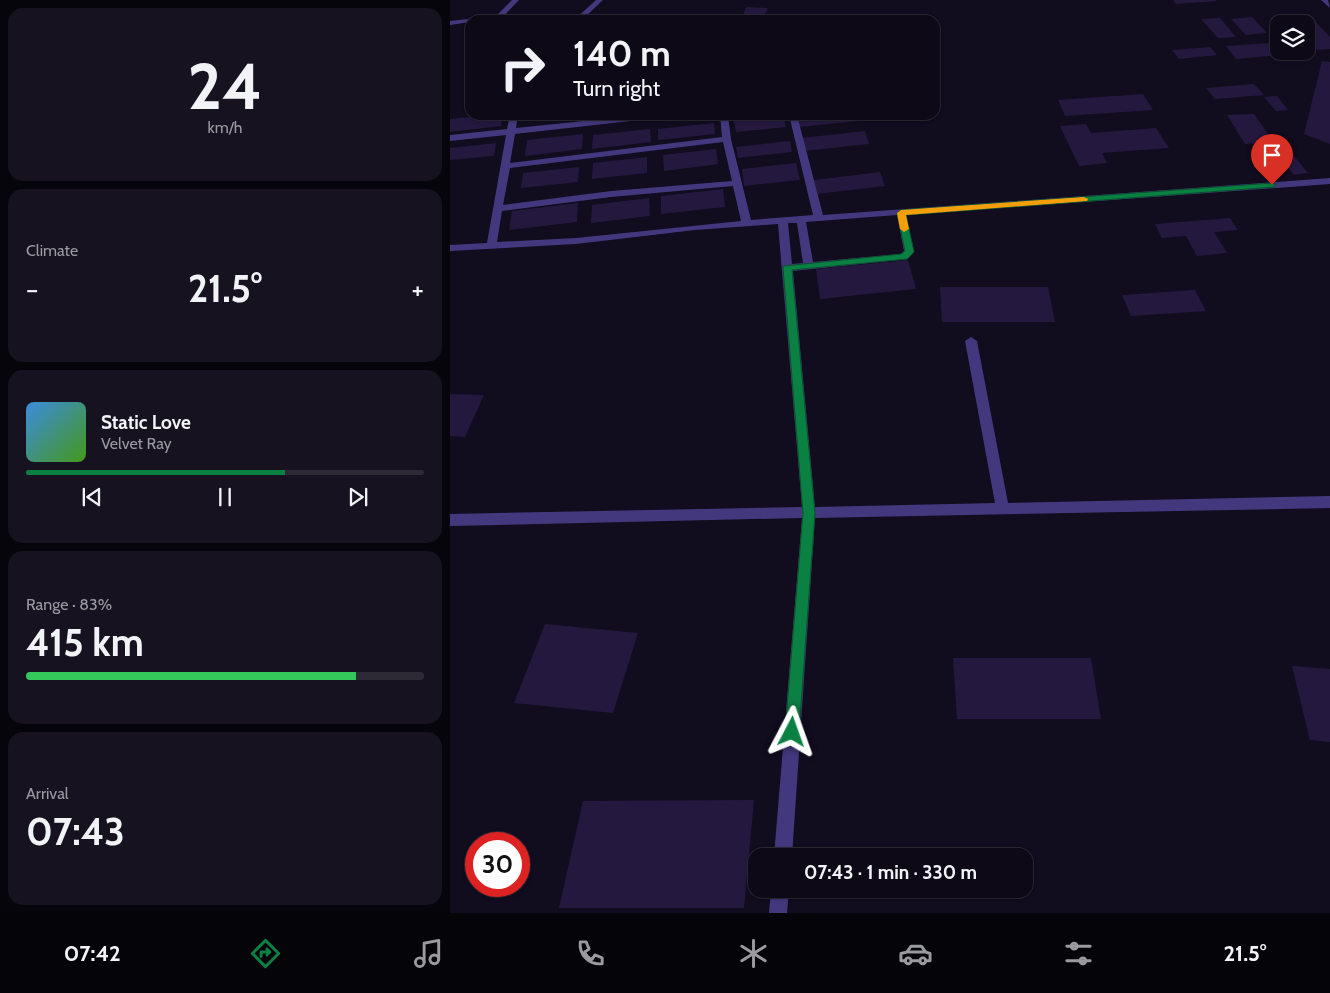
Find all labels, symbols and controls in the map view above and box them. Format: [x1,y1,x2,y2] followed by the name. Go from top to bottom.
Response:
[1270,15,1315,60] map controls
[1270,15,1315,60] button: layers
[573,32,671,75] text: 140 m
[490,35,555,100] icon: right
[188,46,262,125] text: 24
[573,75,660,102] text: Turn right
[207,118,243,137] text: km/h
[1251,134,1293,185] pin
[1258,141,1286,169] icon: arrive
[26,241,78,260] text: Climate
[188,265,262,312] text: 21.5°
[26,272,38,306] text: −
[412,272,424,306] text: +
[101,411,191,434] text: Static Love
[101,434,172,453] text: Velvet Ray
[78,483,106,511] icon: previous
[211,483,239,511] icon: pause
[344,483,372,511] icon: next
[26,595,112,614] text: Range · 83%
[26,619,144,666] text: 415 km
[765,705,817,757] position arrow
[26,784,69,803] text: Arrival
[26,808,125,855] text: 07:43
[465,832,530,897] speed limit sign: 30
[804,861,977,884] text: 07:43 · 1 min · 330 m
[248,936,283,971] icon: directions
[411,936,446,971] icon: music
[573,936,608,971] icon: phone
[736,936,771,971] icon: climate
[898,936,933,971] icon: car
[1061,936,1096,971] icon: filters
[64,940,121,967] text: 07:42
[1223,940,1266,967] text: 21.5°

